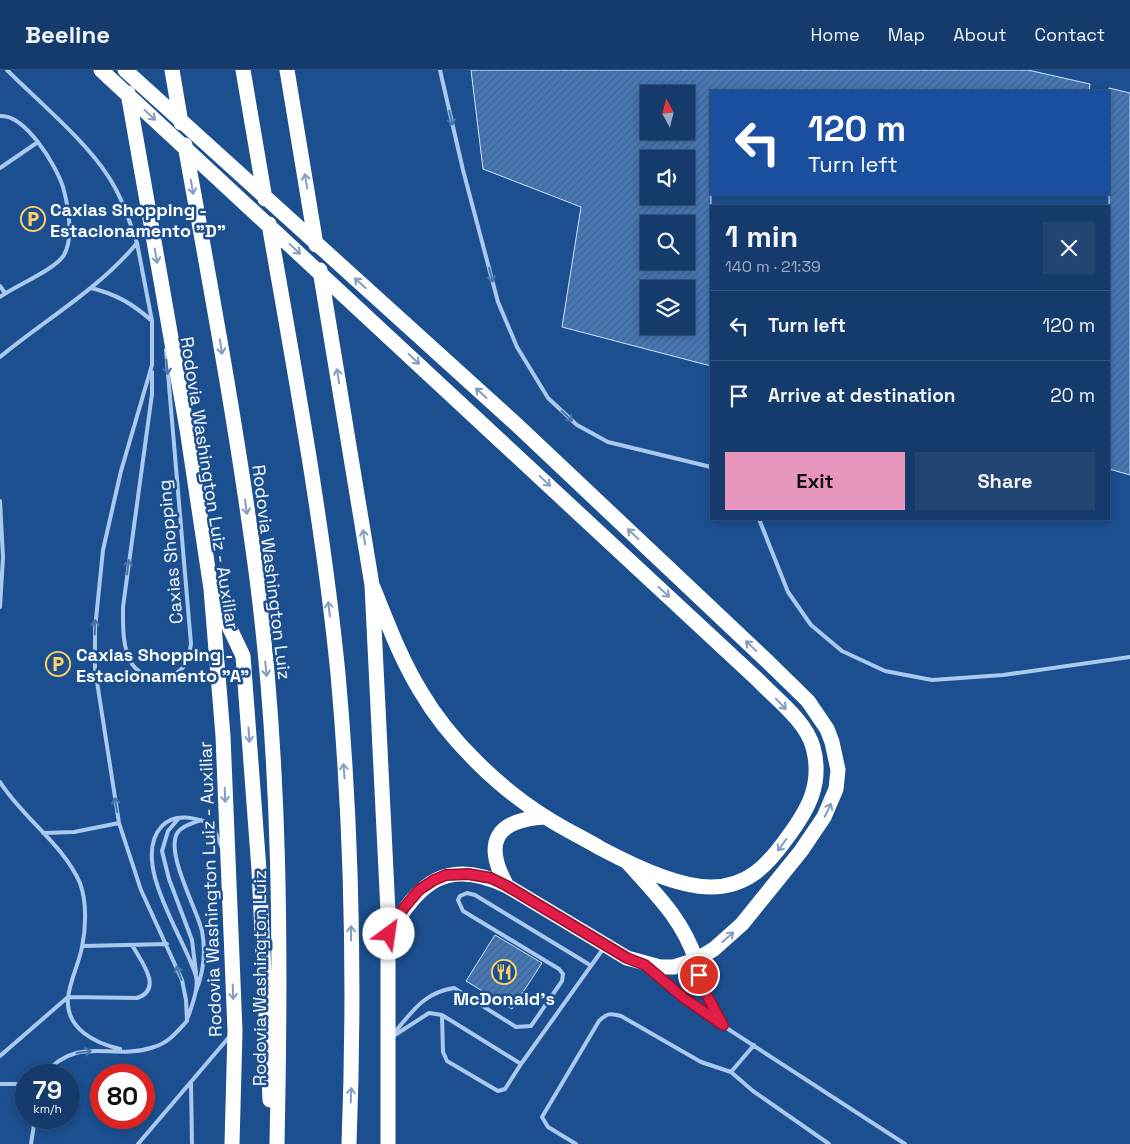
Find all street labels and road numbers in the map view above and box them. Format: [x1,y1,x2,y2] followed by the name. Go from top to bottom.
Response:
[175,335,245,631] street label: Rodovia Washington Luiz - Auxiliar
[247,463,297,681] street label: Rodovia Washington Luiz
[152,479,188,625] street label: Caxias Shopping
[193,740,227,1037] street label: Rodovia Washington Luiz - Auxiliar
[248,870,271,1086] street label: Rodovia Washington Luiz

